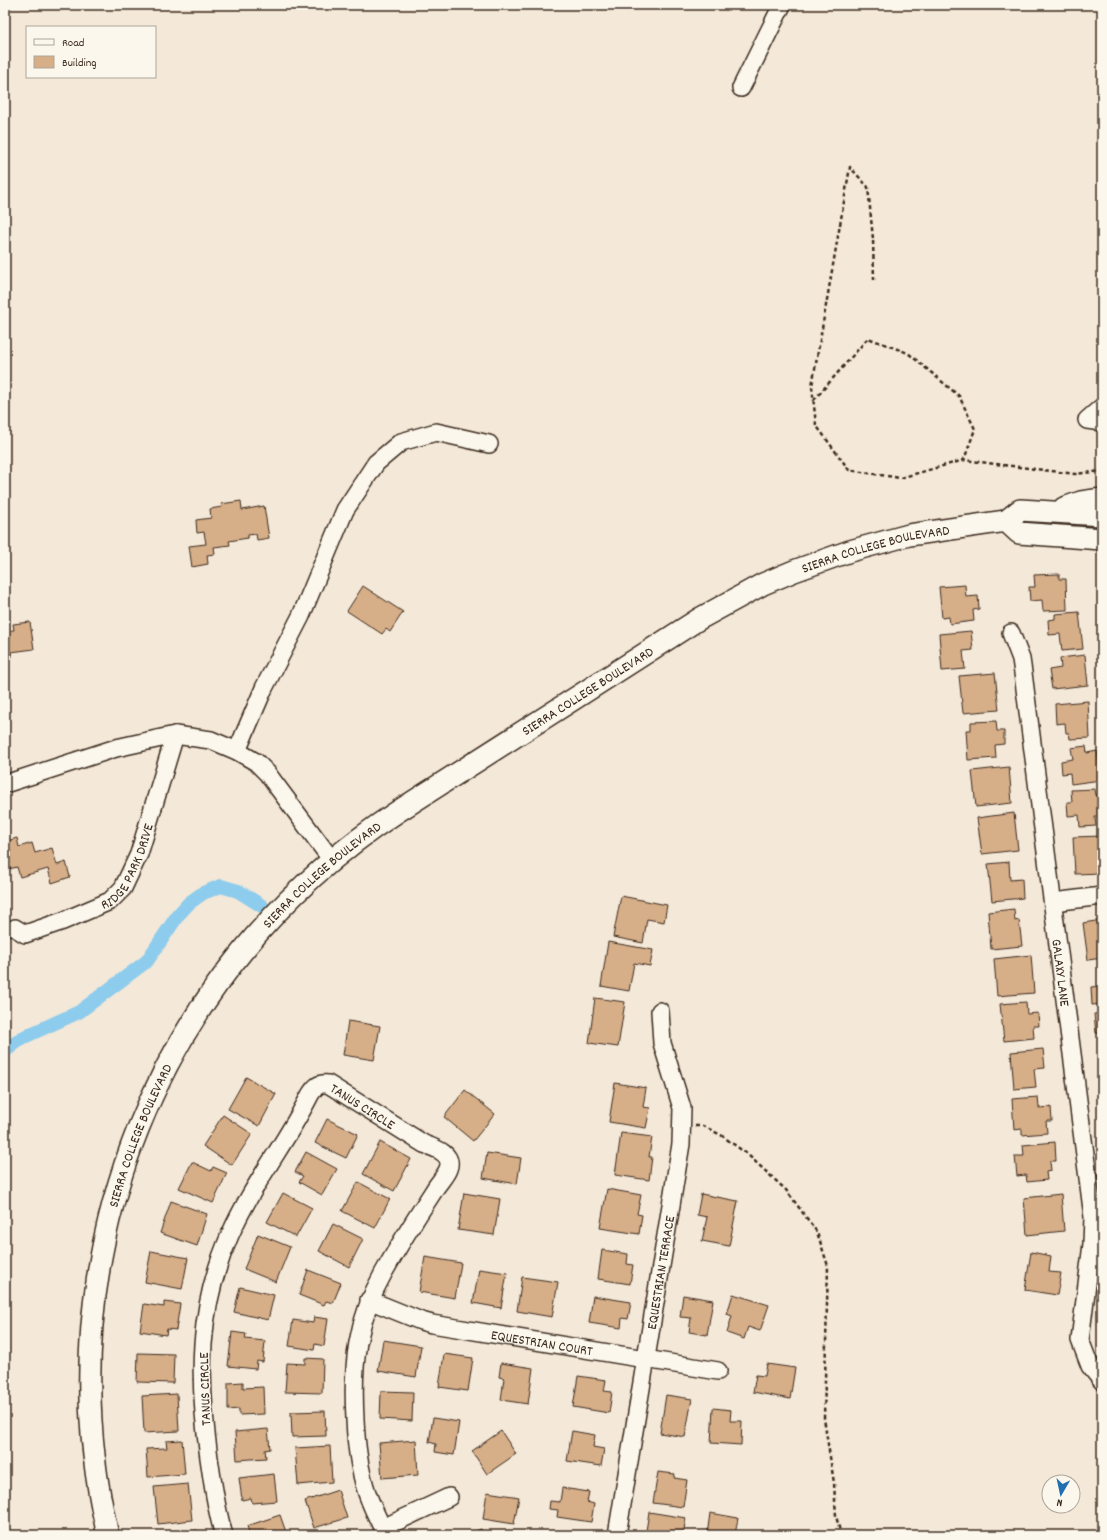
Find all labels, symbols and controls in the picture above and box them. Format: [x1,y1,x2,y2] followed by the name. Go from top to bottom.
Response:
[26,26,156,78] legend
[62,35,84,52] text: Road
[62,55,97,72] text: Building
[799,521,951,580] street label: SIERRA COLLEGE BOULEVARD
[518,643,658,742] street label: SIERRA COLLEGE BOULEVARD
[259,818,386,933] street label: SIERRA COLLEGE BOULEVARD
[98,821,160,916] street label: RIDGE PARK DRIVE
[1045,938,1074,1008] street label: GALAXY LANE
[105,1061,178,1210] street label: SIERRA COLLEGE BOULEVARD
[325,1080,399,1136] street label: TANUS CIRCLE
[643,1214,681,1331] street label: EQUESTRIAN TERRACE
[489,1326,594,1362] street label: EQUESTRIAN COURT
[195,1351,217,1426] street label: TANUS CIRCLE
[1041,1474,1081,1514] north arrow
[1055,1493,1064,1510] text: N

